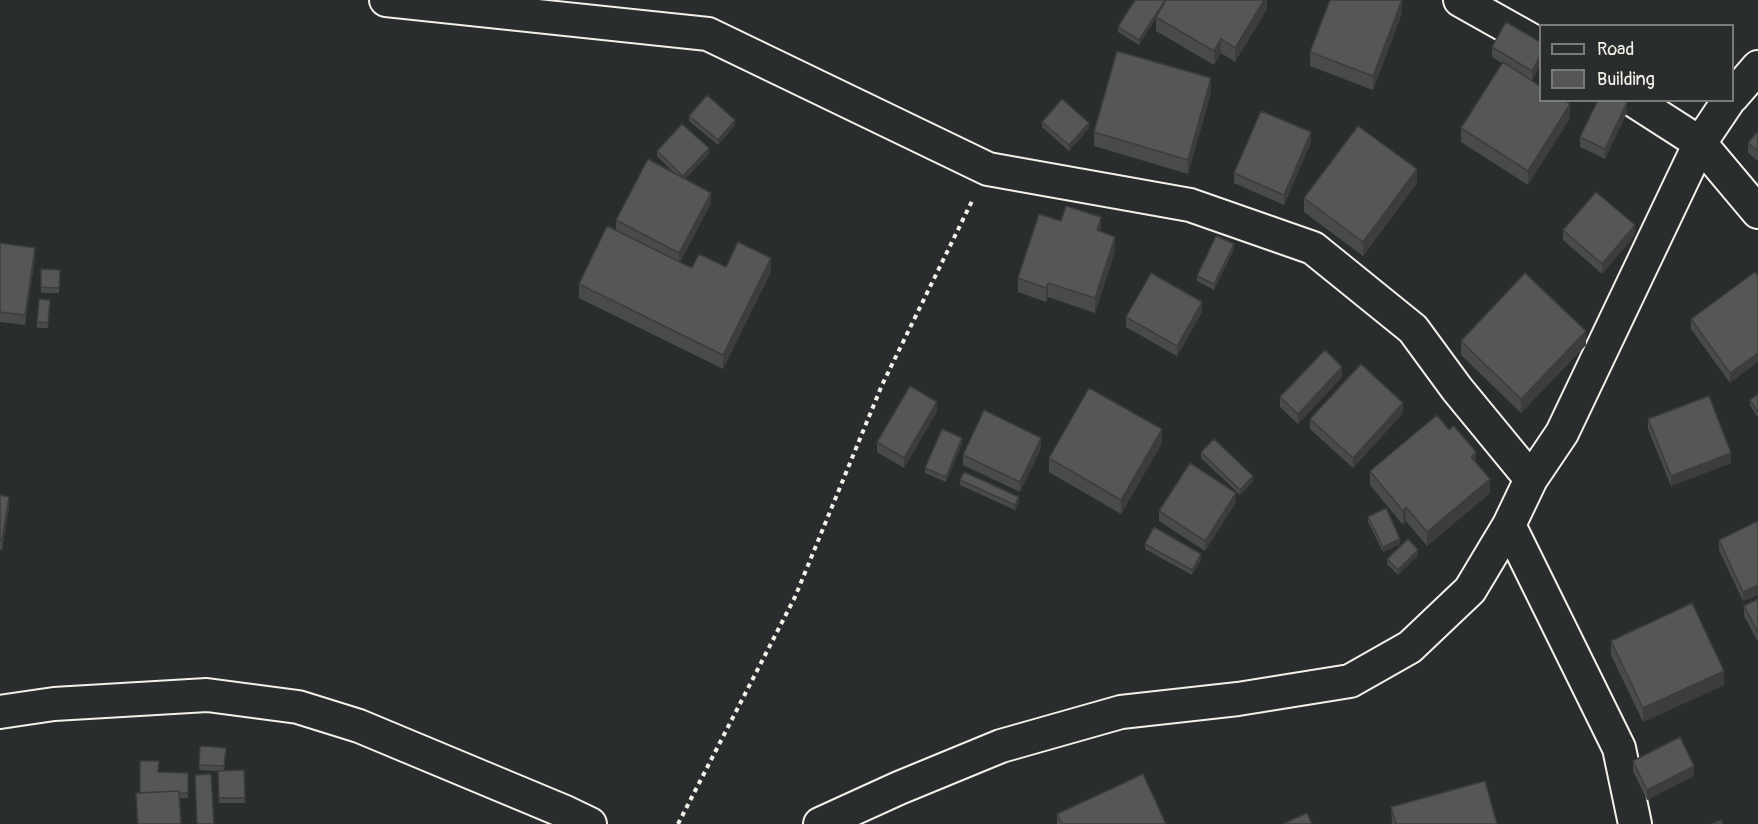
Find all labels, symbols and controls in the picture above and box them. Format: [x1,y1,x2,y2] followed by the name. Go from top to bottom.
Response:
[1539,24,1734,102] legend
[1597,38,1634,61] text: Road
[1597,68,1655,91] text: Building

